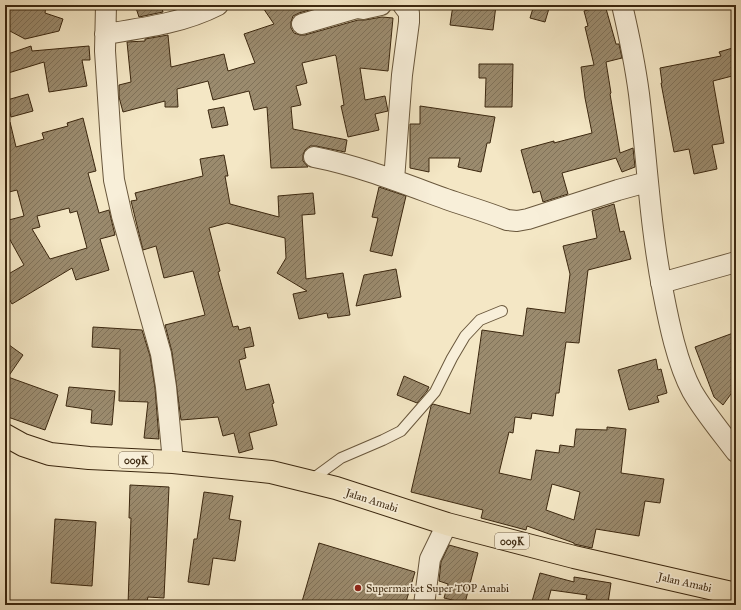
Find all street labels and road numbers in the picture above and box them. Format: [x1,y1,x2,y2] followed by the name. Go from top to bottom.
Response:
[119,452,153,468] road number: 009K
[343,486,400,516] street label: Jalan Amabi
[495,533,529,549] road number: 009K
[656,570,713,596] street label: Jalan Amabi

